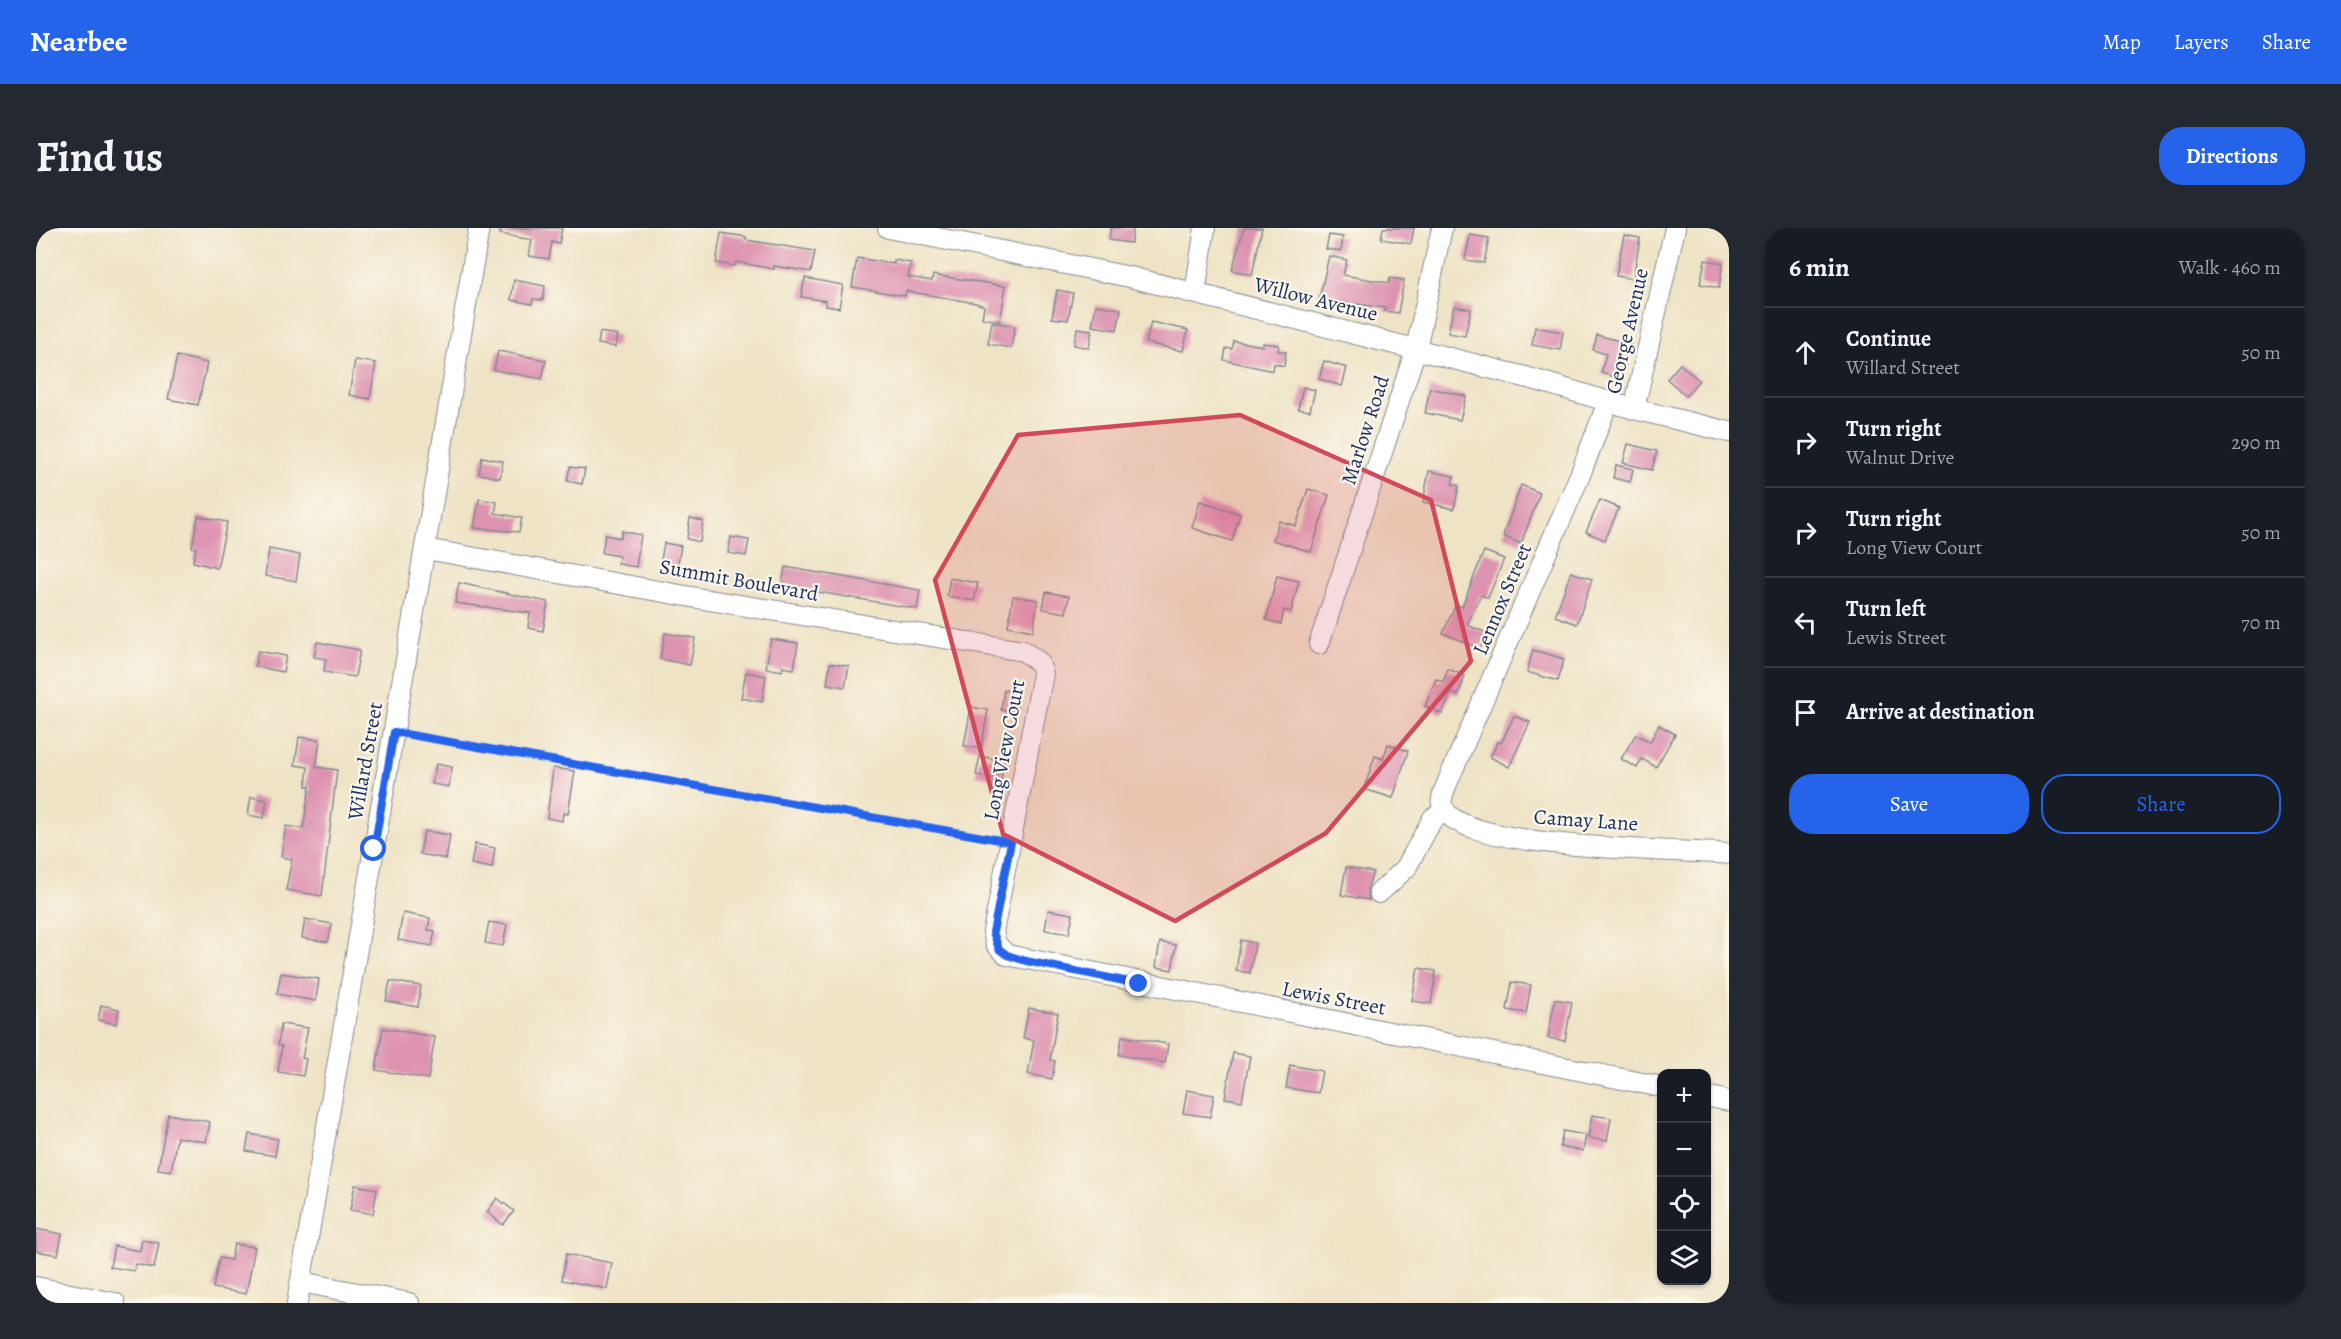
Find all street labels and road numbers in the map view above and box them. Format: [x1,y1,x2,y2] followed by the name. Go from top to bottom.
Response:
[1599,265,1655,397] street label: George Avenue
[1250,270,1381,328] street label: Willow Avenue
[1334,371,1396,488] street label: Marlow Road
[1466,539,1538,659] street label: Lennox Street
[657,552,821,608] street label: Summit Boulevard
[977,677,1031,823] street label: Long View Court
[341,700,389,823] street label: Willard Street
[1533,802,1639,838] street label: Camay Lane
[1280,974,1388,1022] street label: Lewis Street

